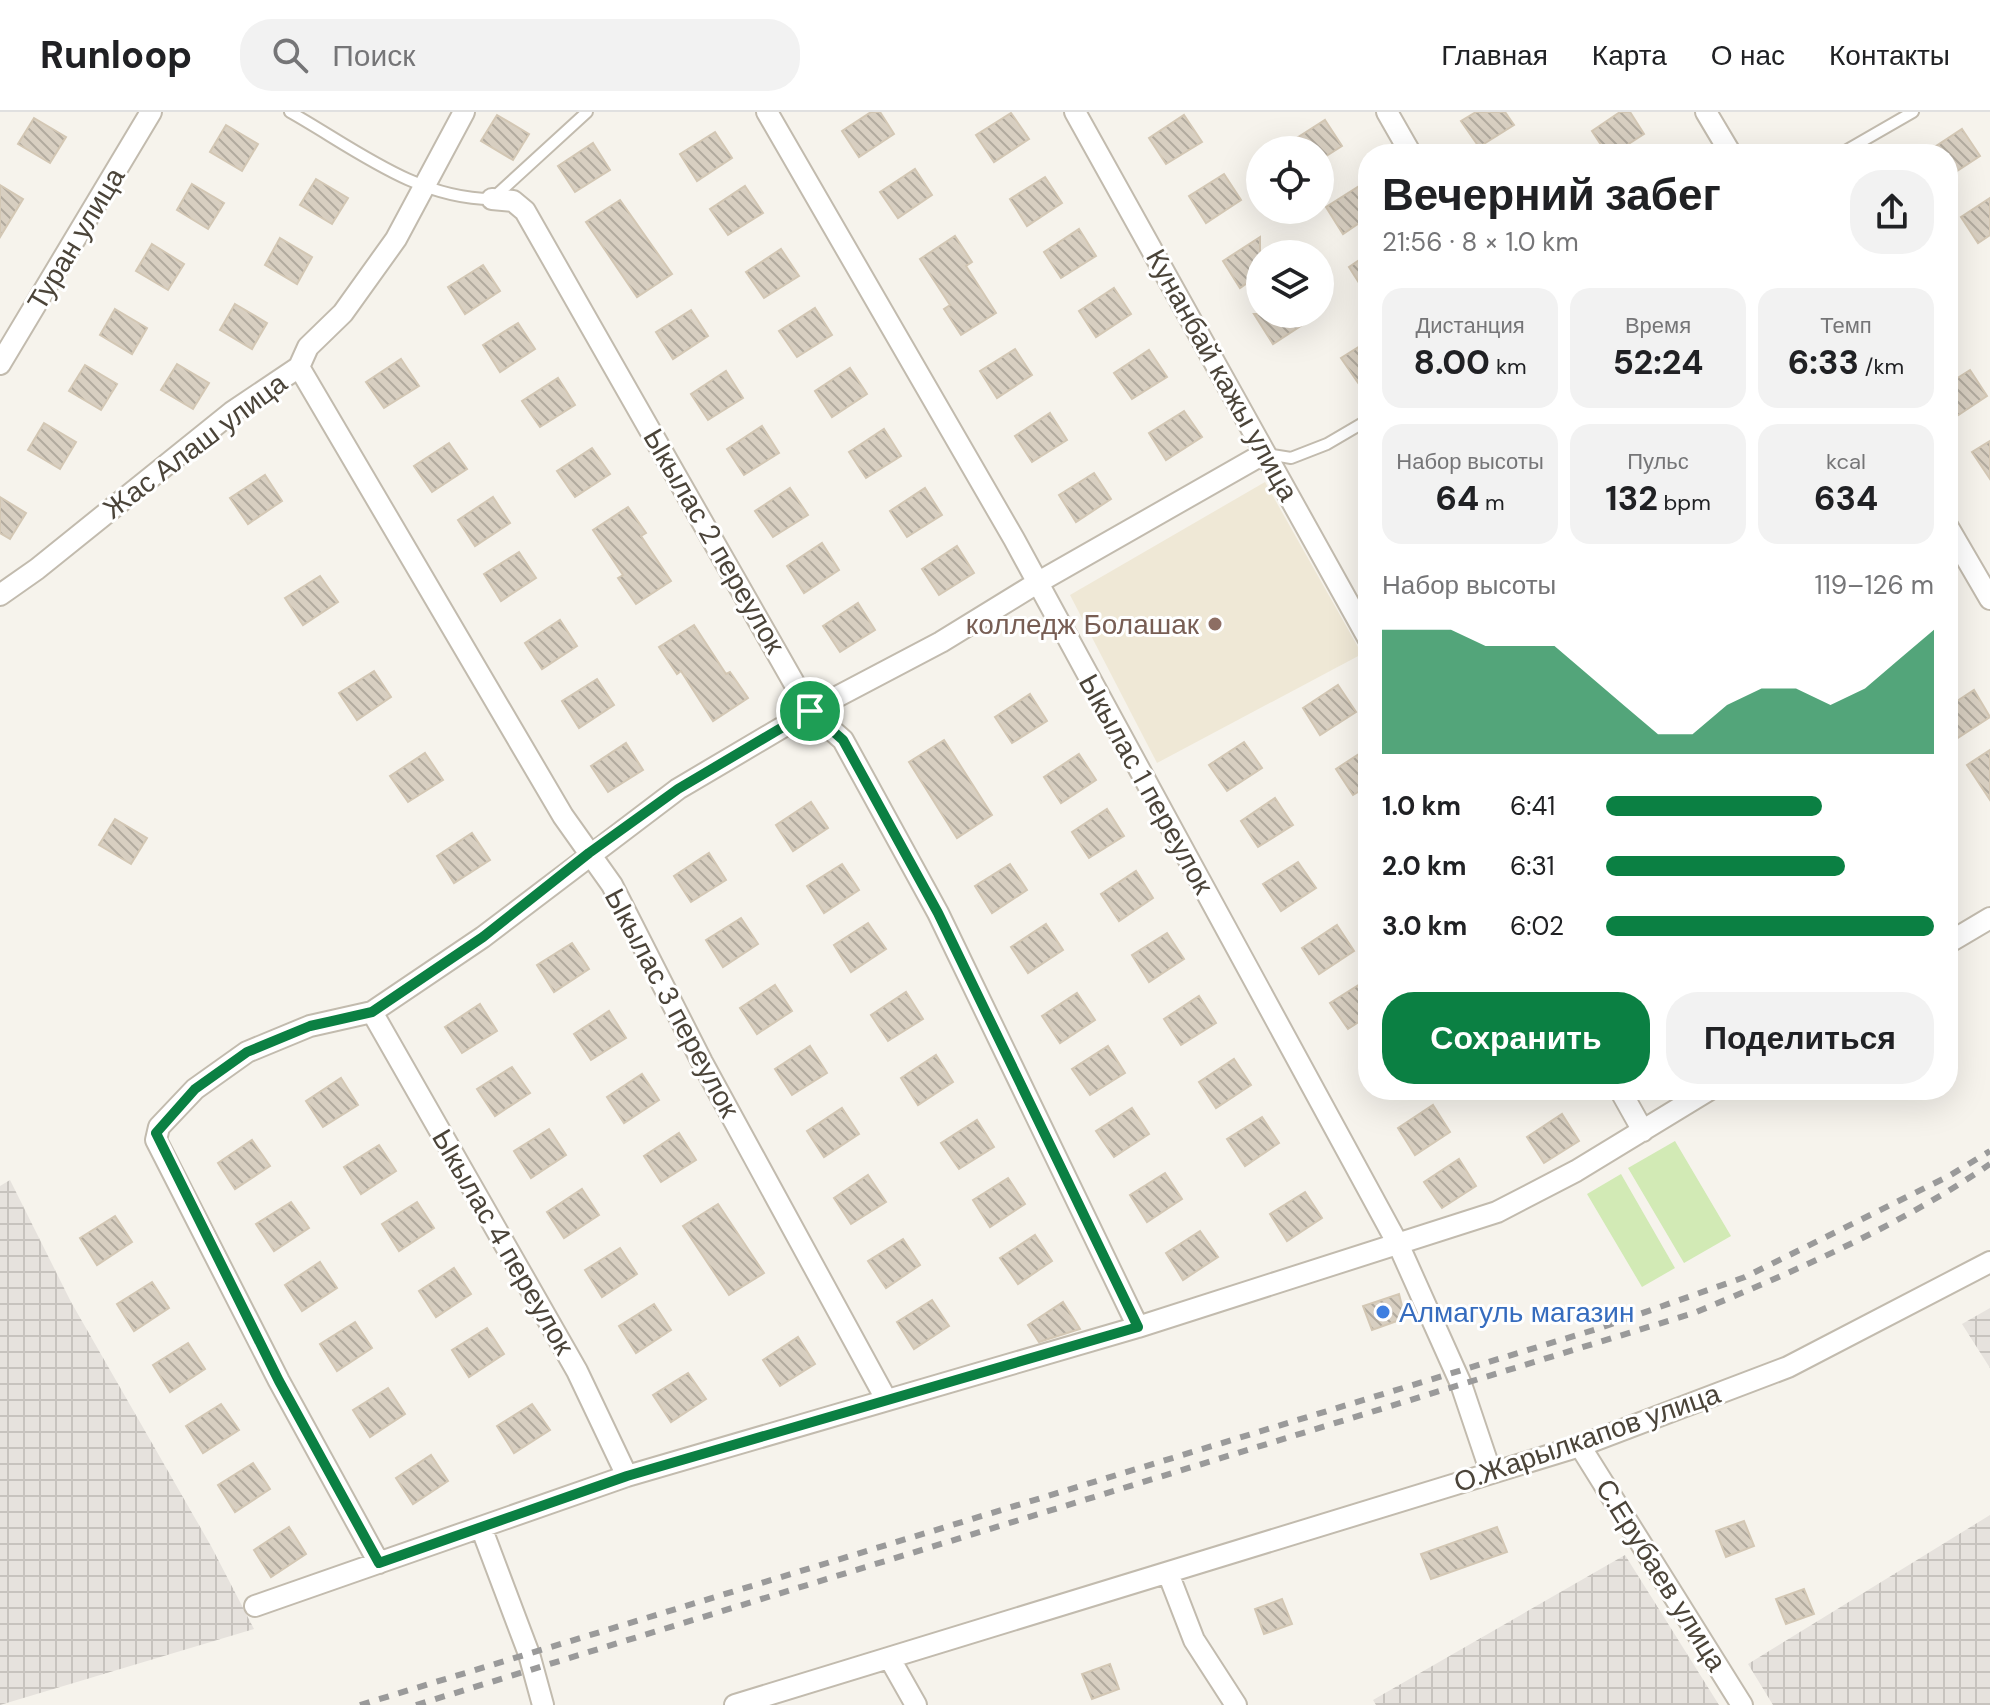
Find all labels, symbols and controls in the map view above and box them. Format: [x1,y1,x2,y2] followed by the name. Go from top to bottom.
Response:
[240,19,800,91] search box
[40,30,192,80] text: Runloop
[268,33,312,77] icon: search
[332,36,415,75] text: Поиск
[1441,37,1548,74] text: Главная
[1592,37,1667,74] text: Карта
[1711,37,1785,74] text: О нас
[1829,37,1950,74] text: Контакты
[1246,136,1334,328] map controls
[1246,136,1334,224] button: locate
[19,160,133,317] street label: Туран улица
[1382,166,1721,224] text: Вечерний забег
[1850,170,1934,254] button: share
[1382,225,1579,259] text: 21:56 · 8 × 1.0 km
[1246,240,1334,328] button: layers
[1137,242,1307,508] street label: Кунанбай кажы улица
[1415,311,1525,340] text: Дистанция
[1625,311,1691,340] text: Время
[1820,311,1872,340] text: Темп
[1413,340,1490,385] text: 8.00
[1613,340,1703,385] text: 52:24
[1788,340,1859,385] text: 6:33
[1490,352,1527,381] text: km
[1859,352,1904,381] text: /km
[96,365,295,527] street label: Жас Алаш улица
[635,422,794,661] street label: Ыкылас 2 переулок
[1396,447,1544,476] text: Набор высоты
[1627,447,1689,476] text: Пульс
[1826,447,1866,476] text: kcal
[1435,476,1479,521] text: 64
[1605,476,1658,521] text: 132
[1814,476,1878,521] text: 634
[1479,488,1505,517] text: m
[1658,488,1711,517] text: bpm
[1382,568,1556,602] text: Набор высоты
[1815,568,1934,602] text: 119–126 m
[966,606,1200,643] place label: колледж Болашак
[1206,615,1224,633] marker: колледж Болашак
[1070,667,1222,901] street label: Ыкылас 1 переулок
[776,677,844,745] pin
[788,689,832,733] icon: arrive
[1382,789,1461,823] text: 1.0 km
[1510,789,1555,823] text: 6:41
[1382,849,1466,883] text: 2.0 km
[1510,849,1555,883] text: 6:31
[596,882,748,1124] street label: Ыкылас 3 переулок
[1382,909,1467,943] text: 3.0 km
[1510,909,1564,943] text: 6:02
[1382,992,1650,1084] button: Сохранить
[1666,992,1934,1084] button: Поделиться
[423,1123,583,1362] street label: Ыкылас 4 переулок
[1399,1294,1634,1331] place label: Алмагуль магазин
[1374,1303,1392,1321] marker: Алмагуль магазин
[1449,1375,1726,1501] street label: О.Жарылкапов улица
[1587,1472,1735,1678] street label: С.Ерубаев улица

